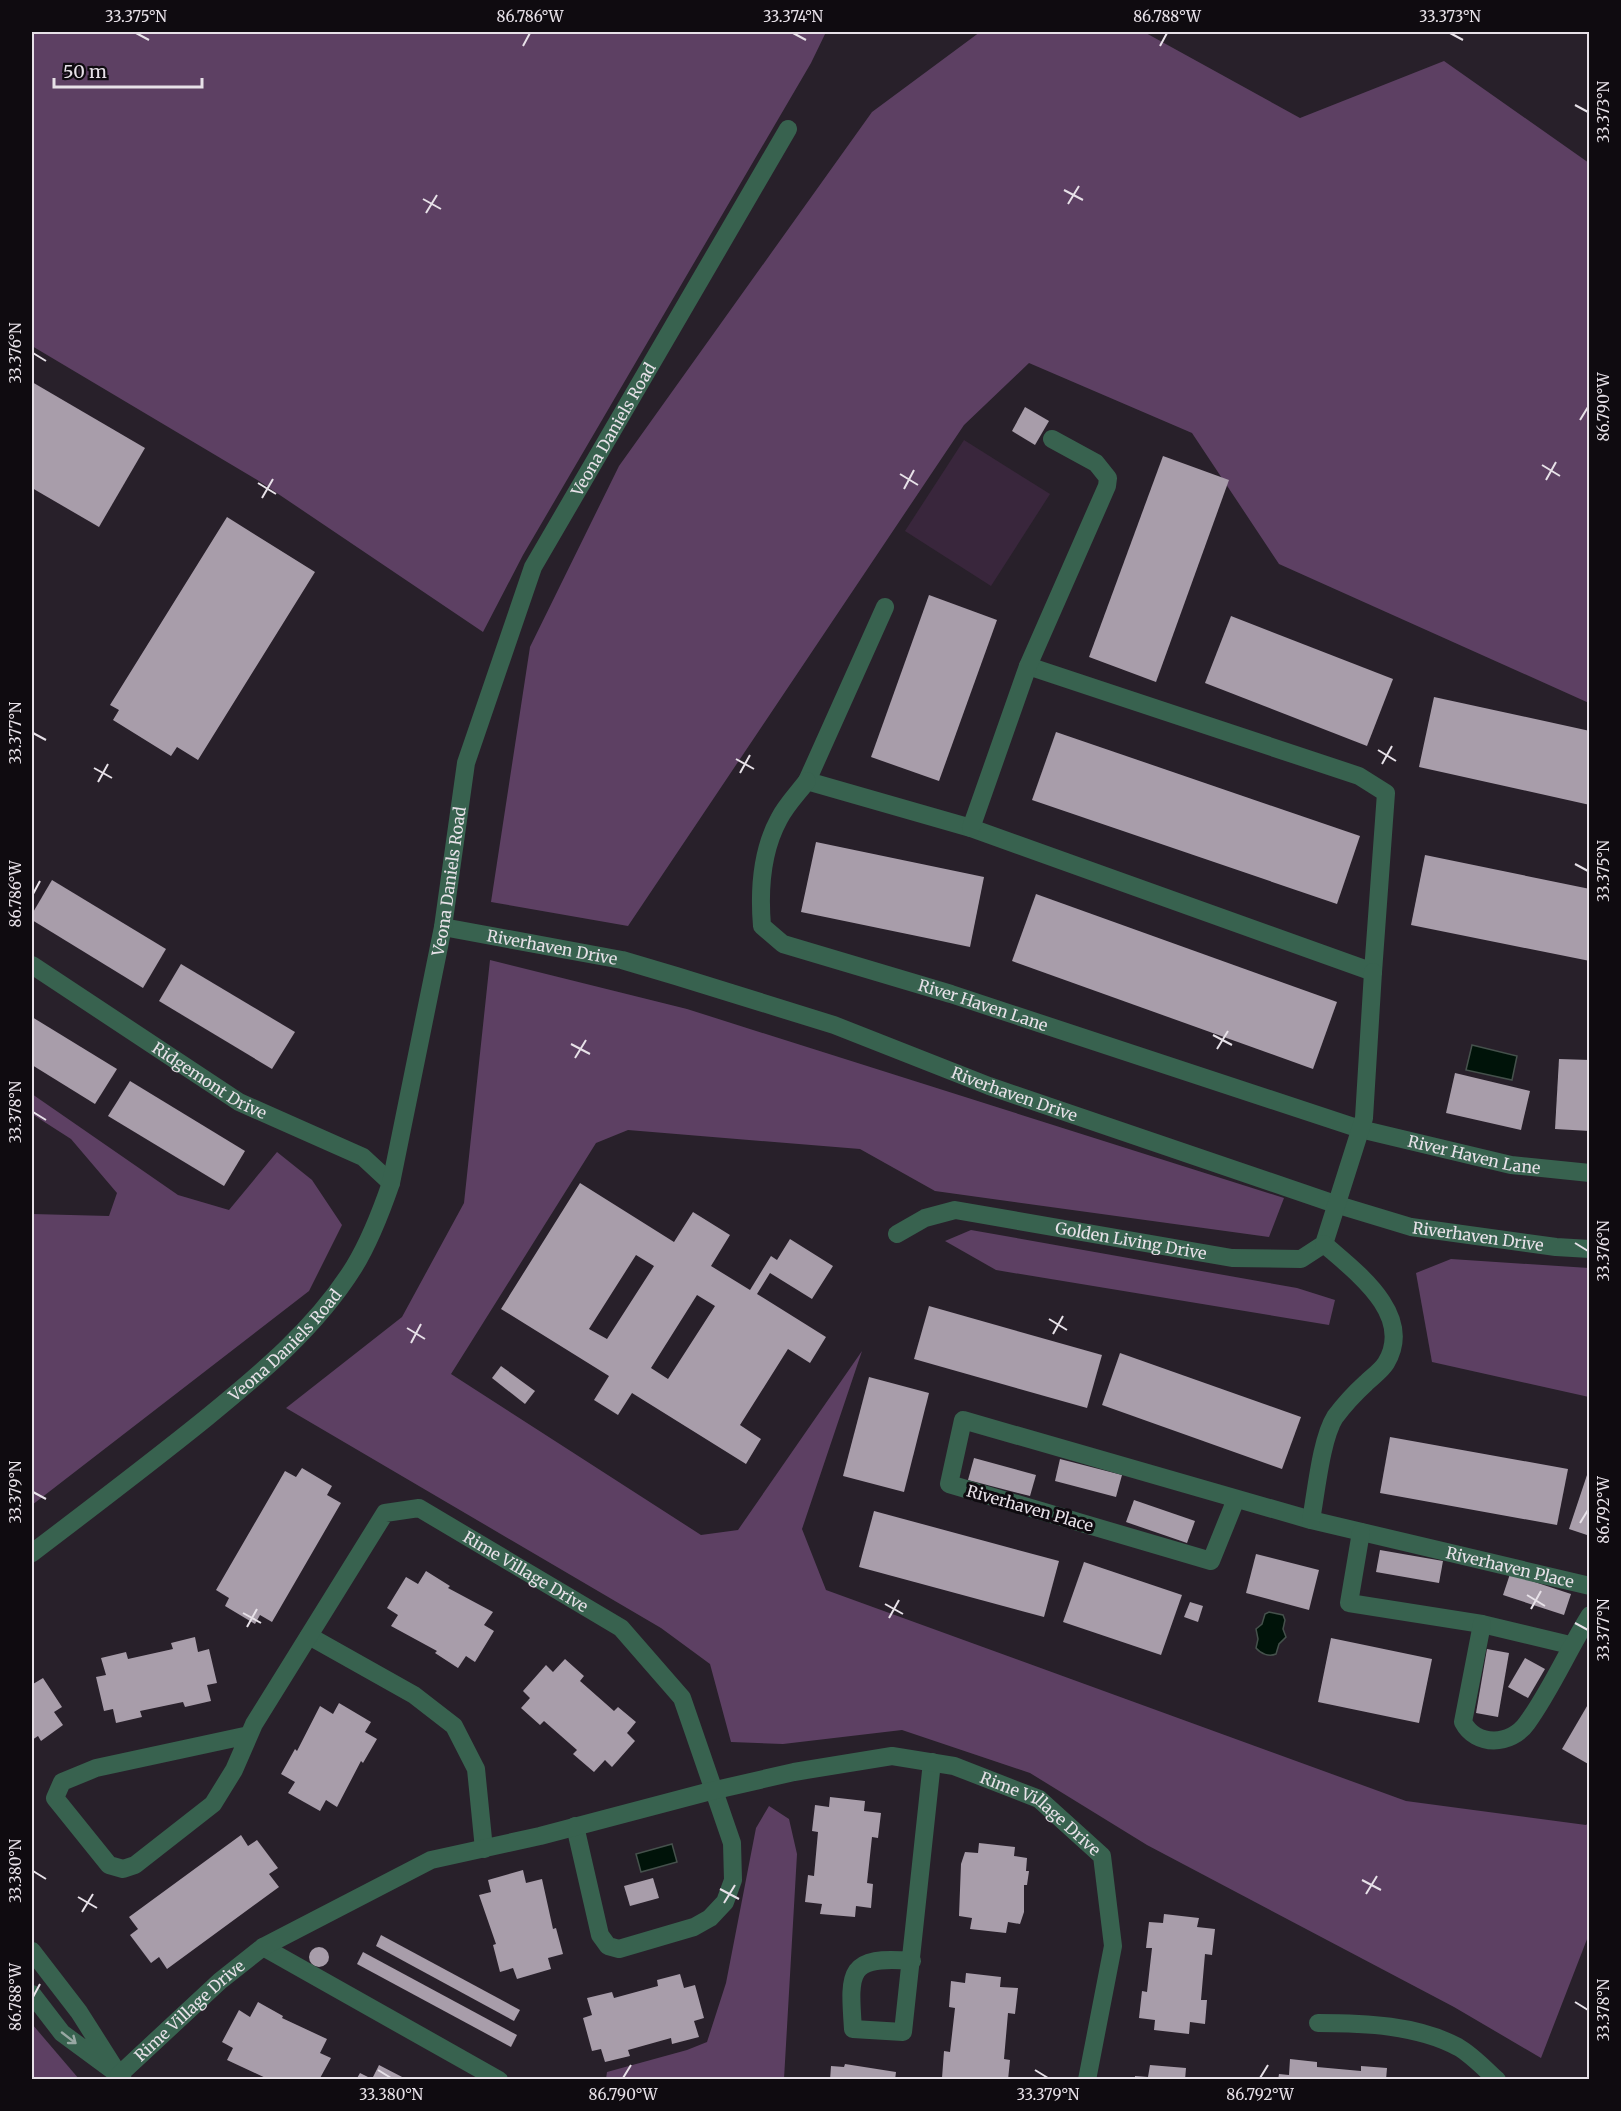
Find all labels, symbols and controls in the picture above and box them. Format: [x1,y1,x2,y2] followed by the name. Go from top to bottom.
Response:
[105,7,167,26] text: 33.375°N
[497,7,564,26] text: 86.786°W
[763,7,823,26] text: 33.374°N
[1133,7,1202,26] text: 86.788°W
[1419,7,1481,26] text: 33.373°N
[54,51,202,89] scale bar
[63,60,107,83] text: 50 m
[1594,81,1613,143] text: 33.373°N
[6,322,25,384] text: 33.376°N
[566,359,660,500] street label: Veona Daniels Road
[1594,372,1613,441] text: 86.790°W
[6,701,25,764] text: 33.377°N
[427,805,470,959] street label: Veona Daniels Road
[1594,840,1613,902] text: 33.375°N
[6,860,25,927] text: 86.786°W
[485,925,619,969] street label: Riverhaven Drive
[916,975,1051,1035] street label: River Haven Lane
[149,1038,270,1123] street label: Ridgemont Drive
[949,1062,1080,1125] street label: Riverhaven Drive
[6,1080,25,1143] text: 33.378°N
[1406,1131,1541,1178] street label: River Haven Lane
[1411,1217,1545,1255] street label: Riverhaven Drive
[1054,1218,1208,1263] street label: Golden Living Drive
[1594,1220,1613,1282] text: 33.376°N
[224,1285,346,1406] street label: Veona Daniels Road
[6,1460,25,1523] text: 33.379°N
[1594,1475,1613,1544] text: 86.792°W
[964,1480,1096,1536] street label: Riverhaven Place
[460,1527,592,1616] street label: Rime Village Drive
[1444,1542,1576,1592] street label: Riverhaven Place
[1594,1598,1613,1661] text: 33.377°N
[977,1767,1105,1860] street label: Rime Village Drive
[6,1838,25,1903] text: 33.380°N
[130,1955,249,2066] street label: Rime Village Drive
[6,1962,25,2031] text: 86.788°W
[1594,1978,1613,2041] text: 33.378°N
[61,2032,77,2045] one-way arrow
[359,2085,424,2104] text: 33.380°N
[589,2085,658,2104] text: 86.790°W
[1017,2085,1080,2104] text: 33.379°N
[1226,2085,1295,2104] text: 86.792°W

